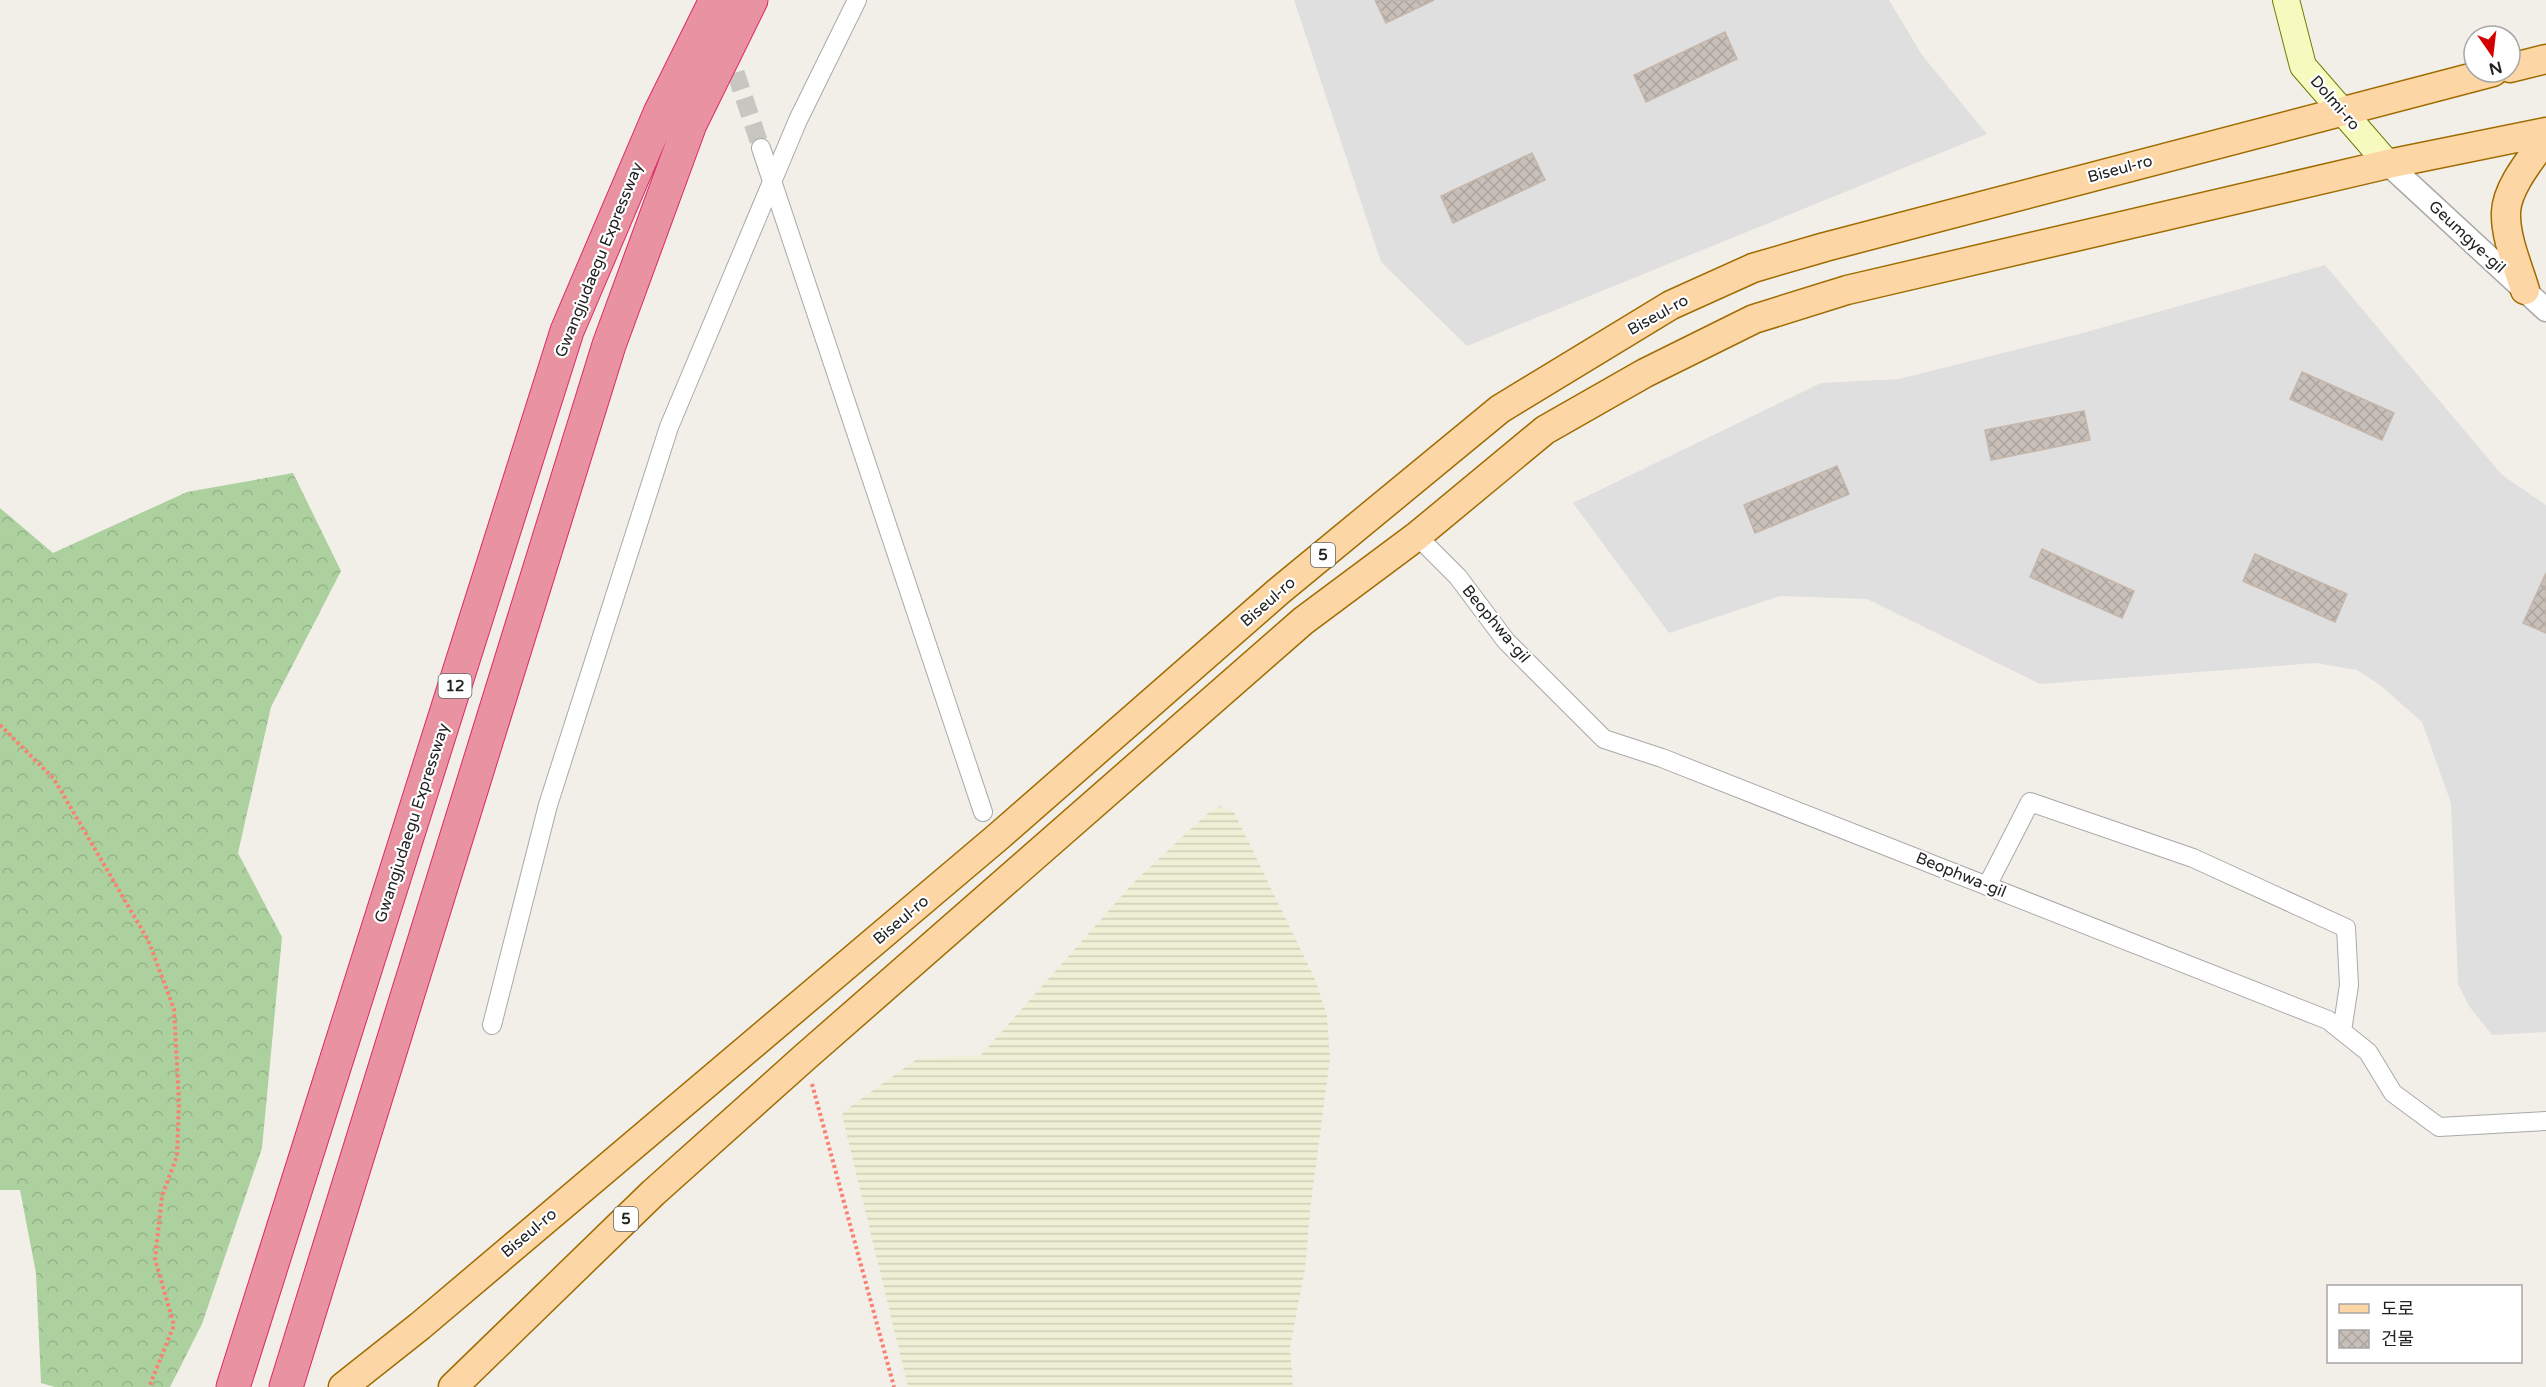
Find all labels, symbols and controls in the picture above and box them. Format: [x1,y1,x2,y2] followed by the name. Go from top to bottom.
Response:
[2462,24,2522,84] north arrow
[2487,56,2504,79] text: N
[2306,71,2364,135] street label: Dolmi-ro
[2085,151,2155,187] street label: Biseul-ro
[551,159,648,360] street label: Gwangjudaegu Expressway
[2424,196,2510,278] street label: Geumgye-gil
[1624,290,1692,340] street label: Biseul-ro
[1311,543,1335,567] road number: 5
[1236,573,1300,631] street label: Biseul-ro
[1458,581,1534,667] street label: Beophwa-gil
[438,674,472,698] road number: 12
[370,720,454,925] street label: Gwangjudaegu Expressway
[1913,848,2009,902] street label: Beophwa-gil
[869,891,933,949] street label: Biseul-ro
[497,1204,561,1262] street label: Biseul-ro
[614,1207,638,1231] road number: 5
[2327,1285,2522,1363] legend
[2381,1298,2414,1320] text: 도로
[2381,1328,2414,1350] text: 건물

